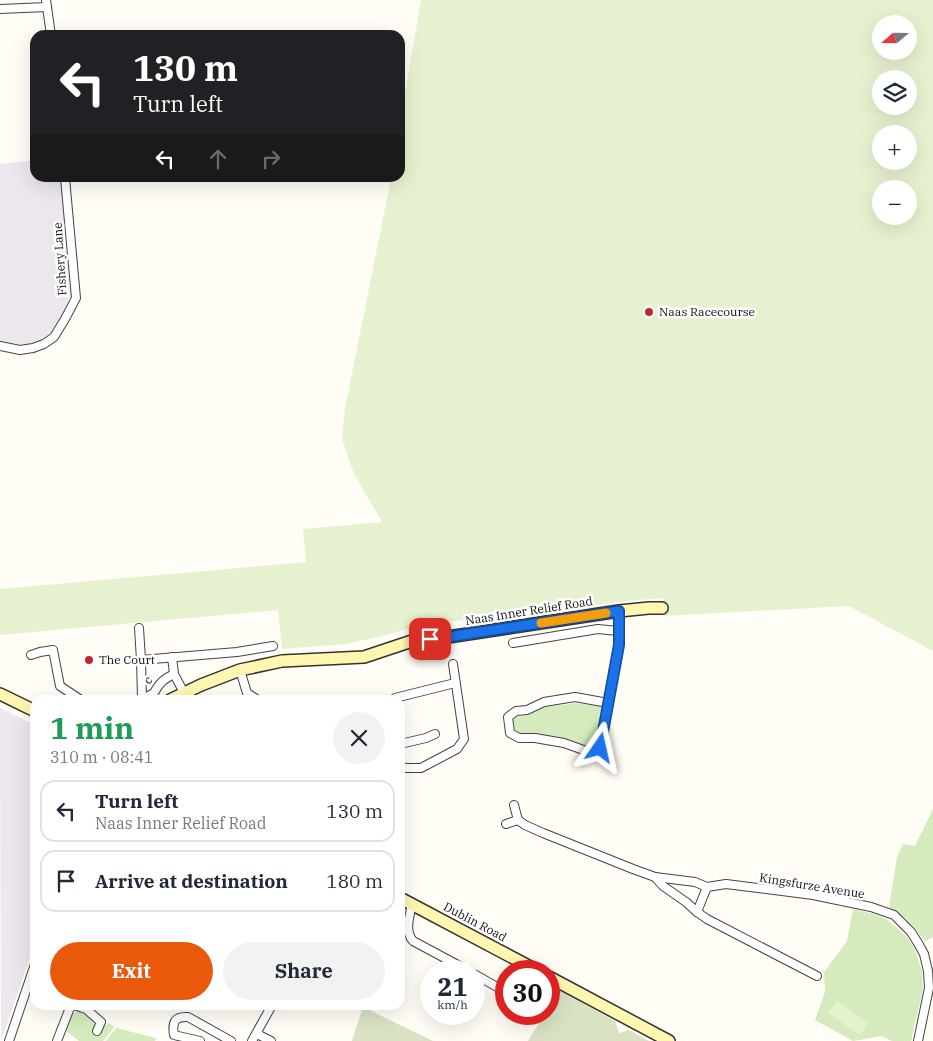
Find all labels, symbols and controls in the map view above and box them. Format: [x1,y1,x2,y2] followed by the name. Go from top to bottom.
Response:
[872,15,918,60] north arrow
[872,15,917,225] map controls
[133,45,238,91] text: 130 m
[50,50,115,115] icon: left
[872,70,917,115] button: layers
[133,89,223,118] text: Turn left
[872,125,917,170] button: +
[151,145,179,173] icon: left
[204,145,232,173] icon: ahead
[257,145,285,173] icon: right
[872,180,917,225] button: −
[49,222,70,296] street label: Fishery Lane
[659,304,755,319] place label: Naas Racecourse
[643,306,655,318] marker: Naas Racecourse
[464,593,594,628] street label: Naas Inner Relief Road
[409,618,451,660] pin
[416,625,444,653] icon: arrive
[99,652,155,667] place label: The Court
[83,654,95,666] marker: The Court
[140,673,155,687] street label: c
[50,708,134,747] text: 1 min
[333,712,385,764] button: close
[573,721,625,773] position arrow
[50,747,153,767] text: 310 m · 08:41
[95,789,178,813] text: Turn left
[52,797,80,825] icon: left
[326,799,383,823] text: 130 m
[95,813,267,833] text: Naas Inner Relief Road
[52,867,80,895] icon: arrive
[95,869,288,893] text: Arrive at destination
[326,869,383,893] text: 180 m
[758,870,866,901] street label: Kingsfurze Avenue
[441,899,509,945] street label: Dublin Road
[50,942,213,1000] button: Exit
[223,942,385,1000] button: Share
[495,960,560,1025] speed limit sign: 30
[437,970,468,1003] text: 21
[437,997,468,1012] text: km/h

